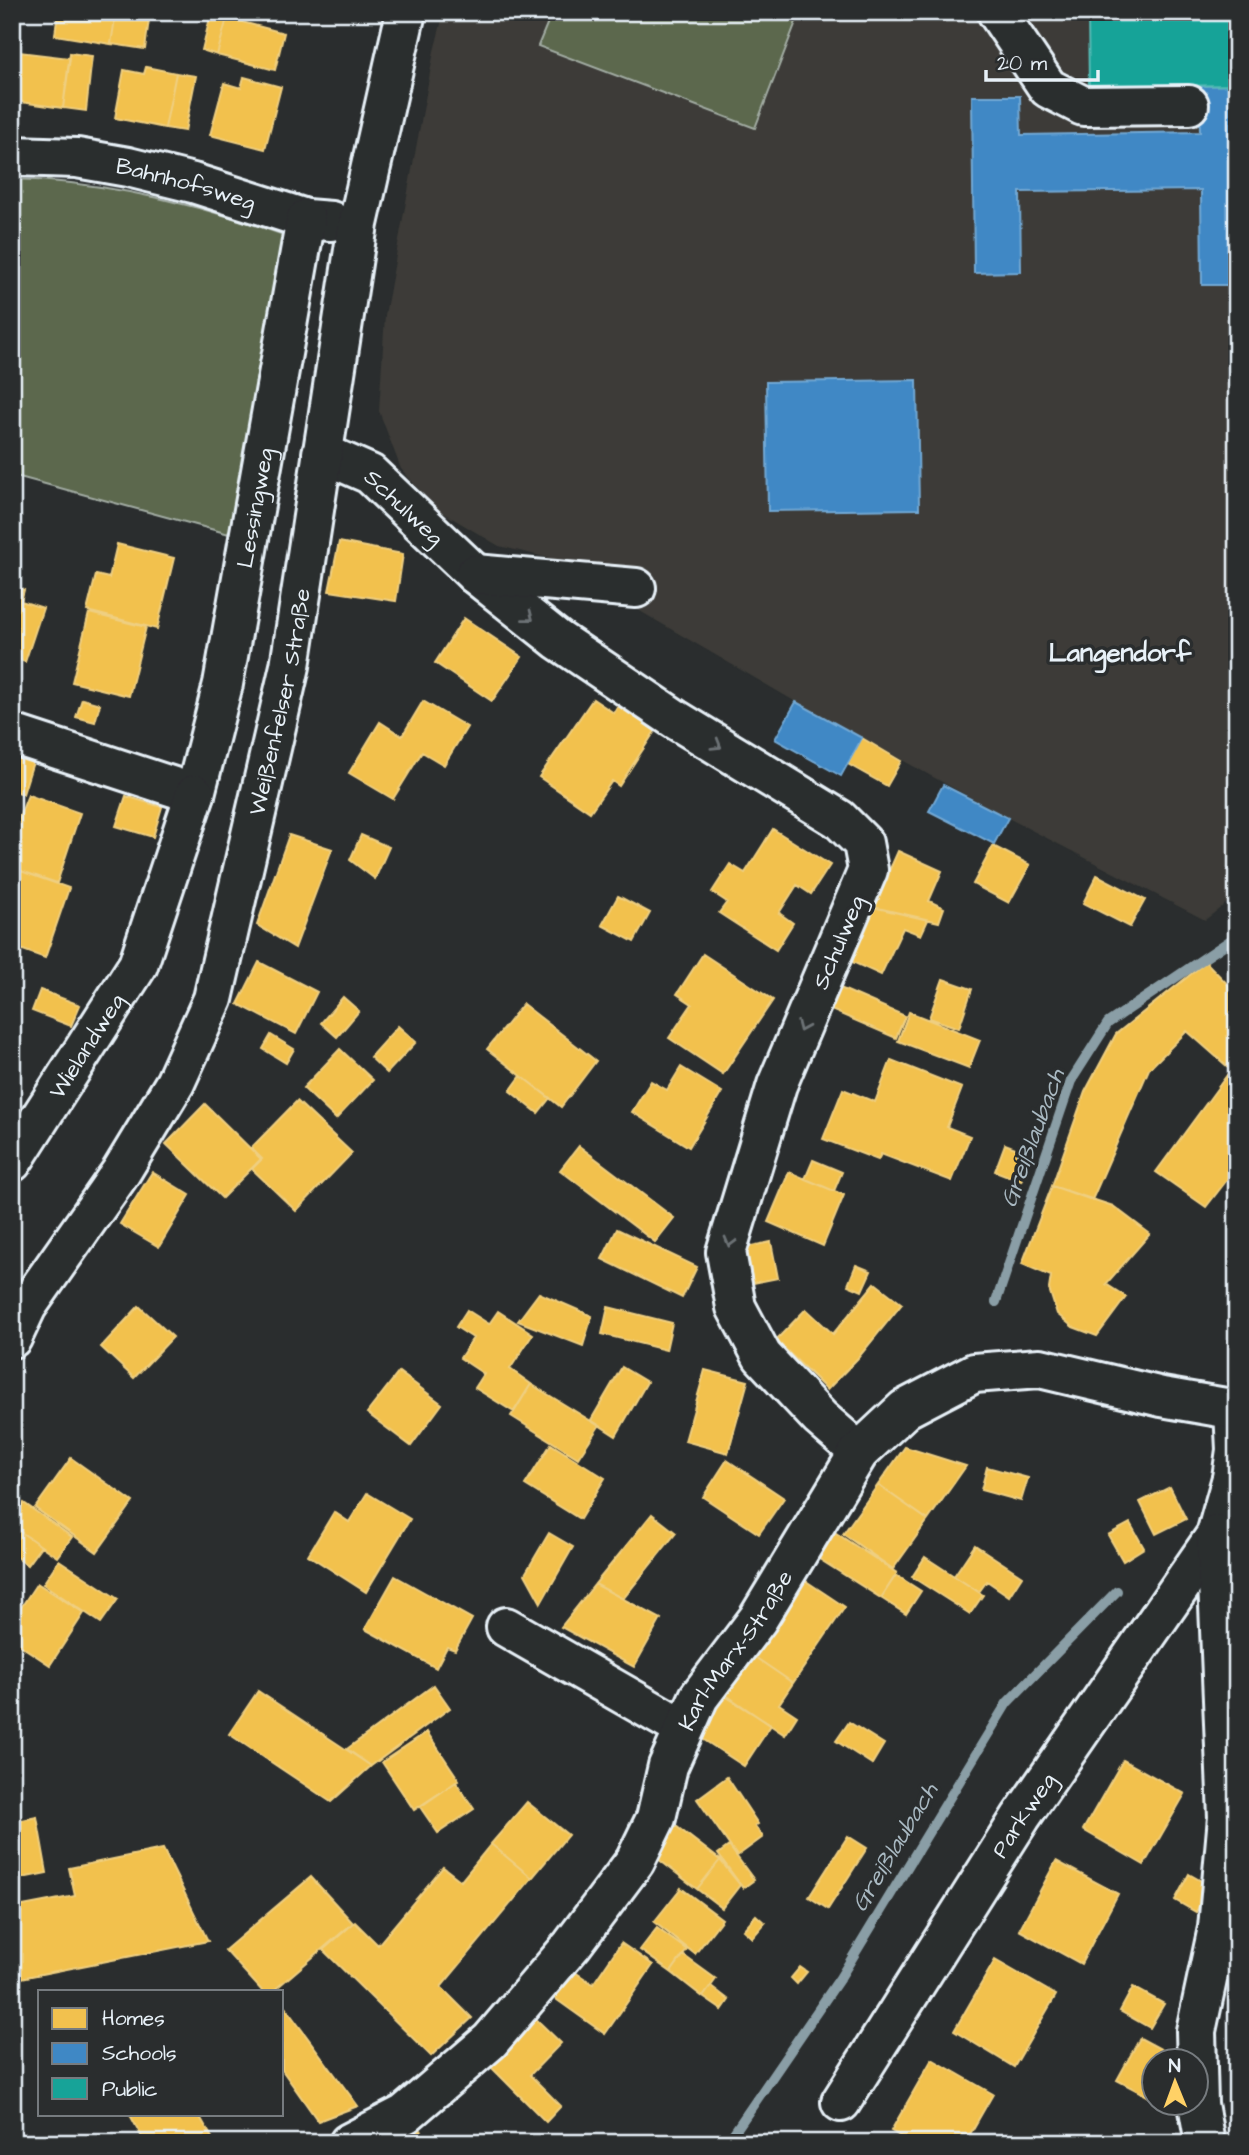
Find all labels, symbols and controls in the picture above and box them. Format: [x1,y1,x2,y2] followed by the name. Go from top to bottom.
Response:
[986,38,1098,82] scale bar
[997,49,1048,78] text: 20 m
[114,150,260,220] street label: Bahnhofsweg
[229,445,283,571] street label: Lessingweg
[357,462,451,554] street label: Schulweg
[241,586,319,818] street label: Weißenfelser Straße
[521,608,533,621] one-way arrow
[1049,635,1192,674] district label: Langendorf
[709,736,722,749] one-way arrow
[805,890,874,995] street label: Schulweg
[42,987,134,1105] street label: Wielandweg
[796,1019,810,1032] one-way arrow
[992,1064,1074,1212] water label: Greißlaubach
[723,1236,738,1248] one-way arrow
[671,1564,801,1736] street label: Karl-Marx-Straße
[984,1766,1065,1864] street label: Parkweg
[843,1776,947,1918] water label: Greißlaubach
[38,1990,284,2116] legend
[102,2004,165,2033] text: Homes
[102,2039,177,2068] text: Schools
[1140,2046,1210,2116] north arrow
[1169,2053,1181,2080] text: N
[102,2075,158,2104] text: Public

